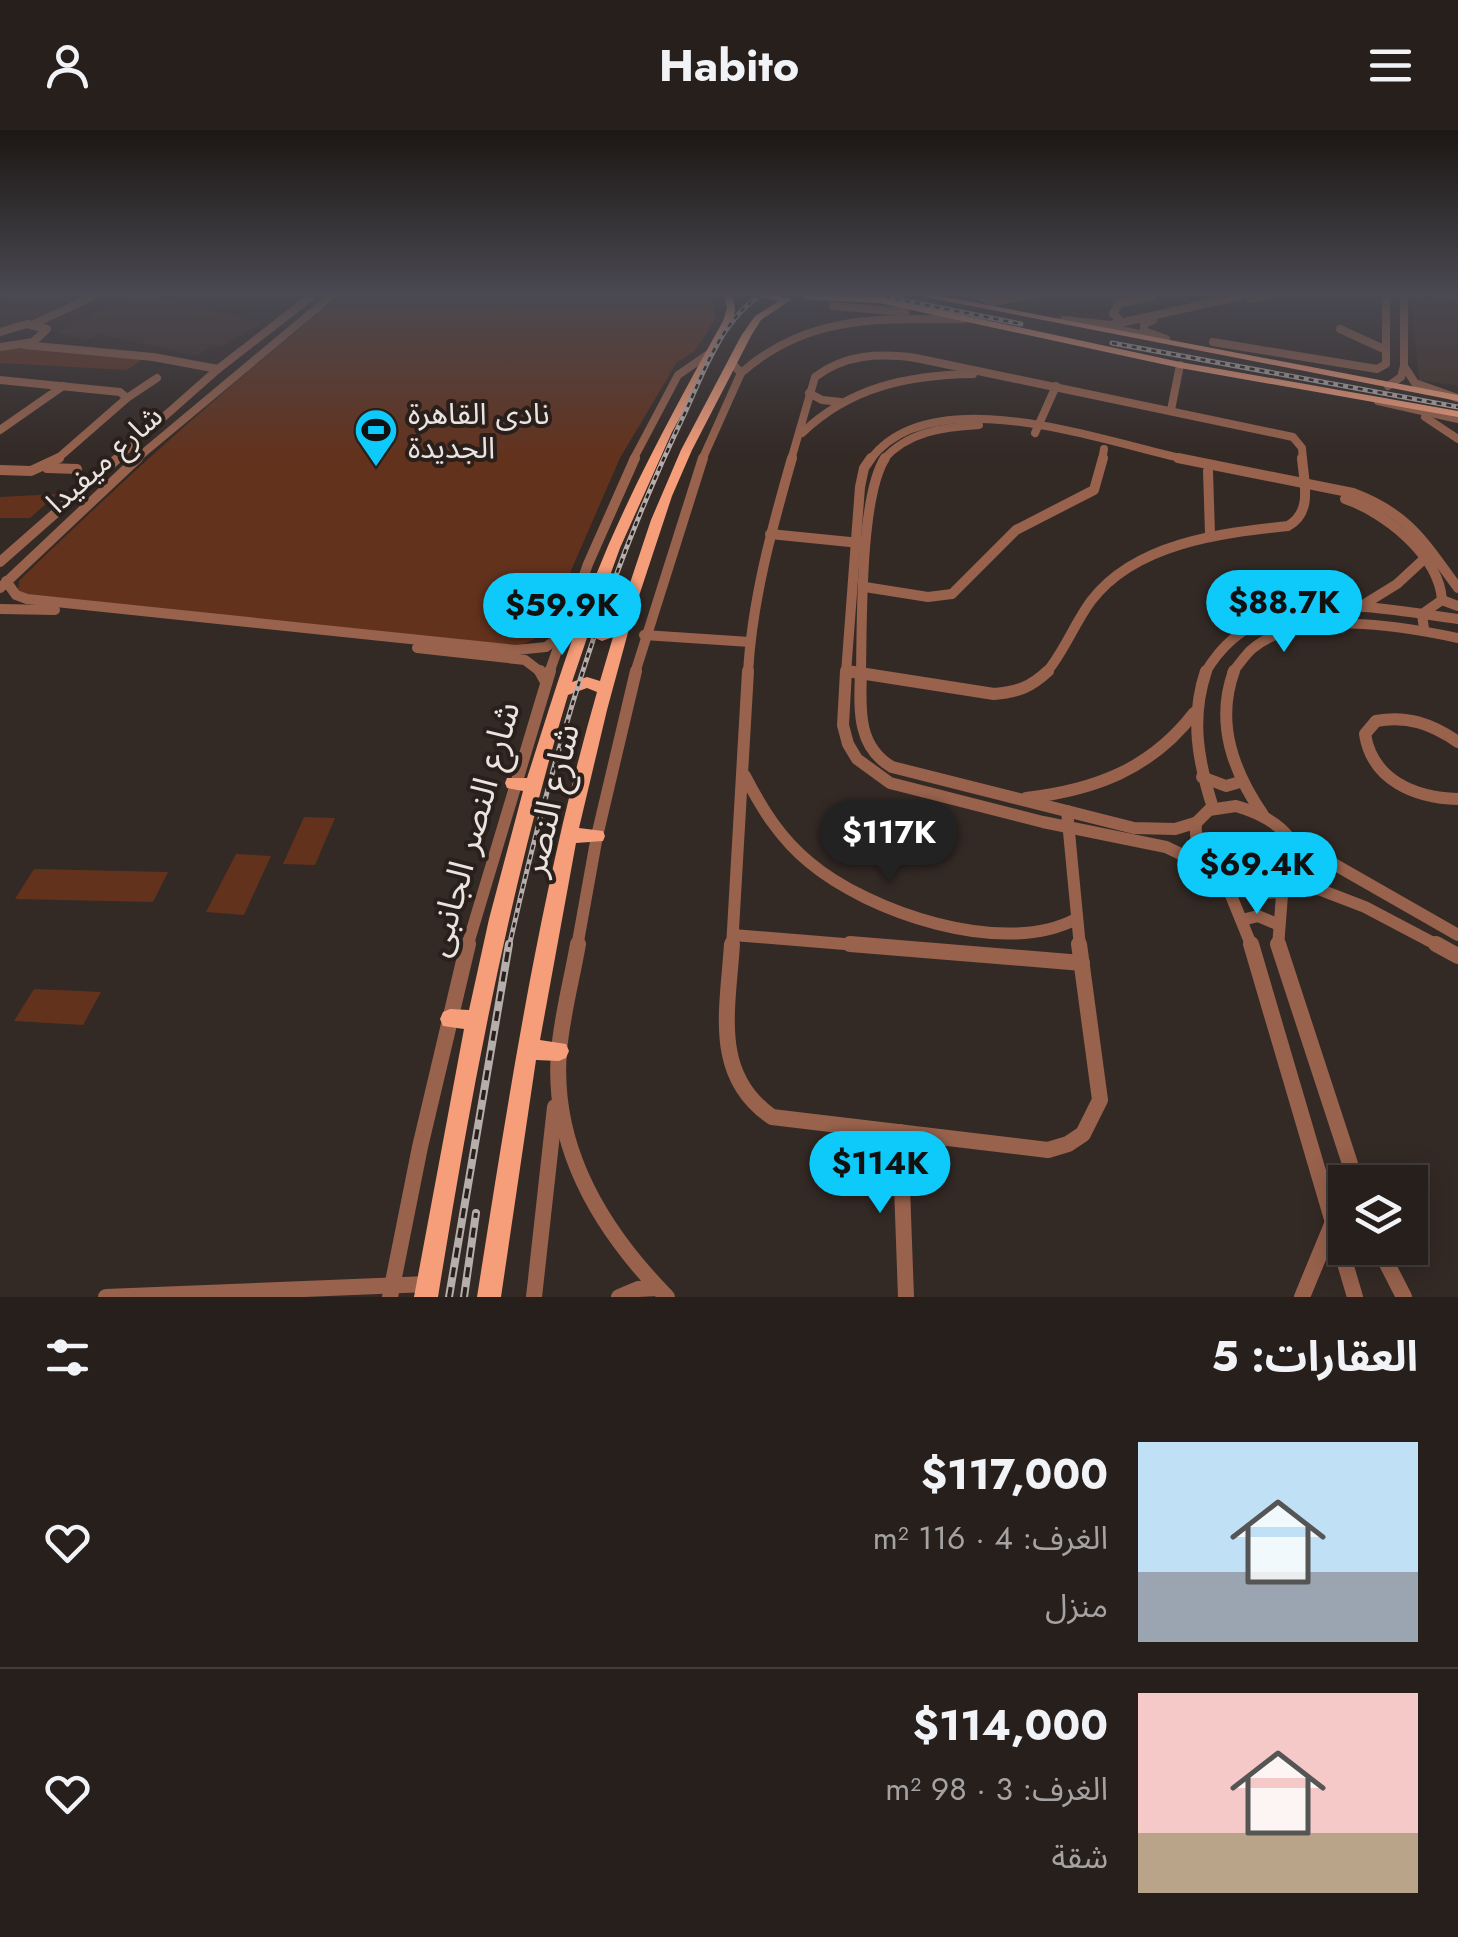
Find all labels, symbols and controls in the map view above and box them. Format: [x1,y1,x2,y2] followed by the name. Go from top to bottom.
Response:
[659,33,799,98] text: Habito
[40,38,95,93] icon: person
[1363,38,1418,93] icon: menu
[408,392,549,469] place label: نادى القاهرة الجديدة
[36,395,172,524] street label: شارع ميفيدا
[353,407,399,468] sports icon: نادى القاهرة الجديدة
[1203,570,1365,655] pin: $88.7K
[481,573,643,658] pin: $59.9K
[1228,579,1340,625] text: $88.7K
[505,582,619,628] text: $59.9K
[412,696,533,962] street label: شارع النصر الجانبى
[508,719,593,882] street label: شارع النصر
[819,800,959,885] pin: $117K
[842,809,936,855] text: $117K
[1176,832,1338,917] pin: $69.4K
[1199,841,1315,887] text: $69.4K
[810,1131,950,1216] pin: $114K
[831,1140,929,1186] text: $114K
[1328,1165,1428,1265] map controls
[1328,1165,1428,1265] button: layers
[1211,1326,1418,1387] text: العقارات: 5
[40,1330,95,1385] icon: filters
[921,1444,1108,1505] text: $117,000
[1218,1482,1338,1602] icon: home
[40,1515,95,1570] icon: heart
[873,1515,1108,1561] text: الغرف: 4 · 116 m²
[1045,1583,1108,1629] text: منزل
[913,1695,1108,1756] text: $114,000
[1218,1733,1338,1853] icon: home
[40,1766,95,1821] icon: heart
[885,1766,1108,1812] text: الغرف: 3 · 98 m²
[1052,1834,1108,1880] text: شقة

